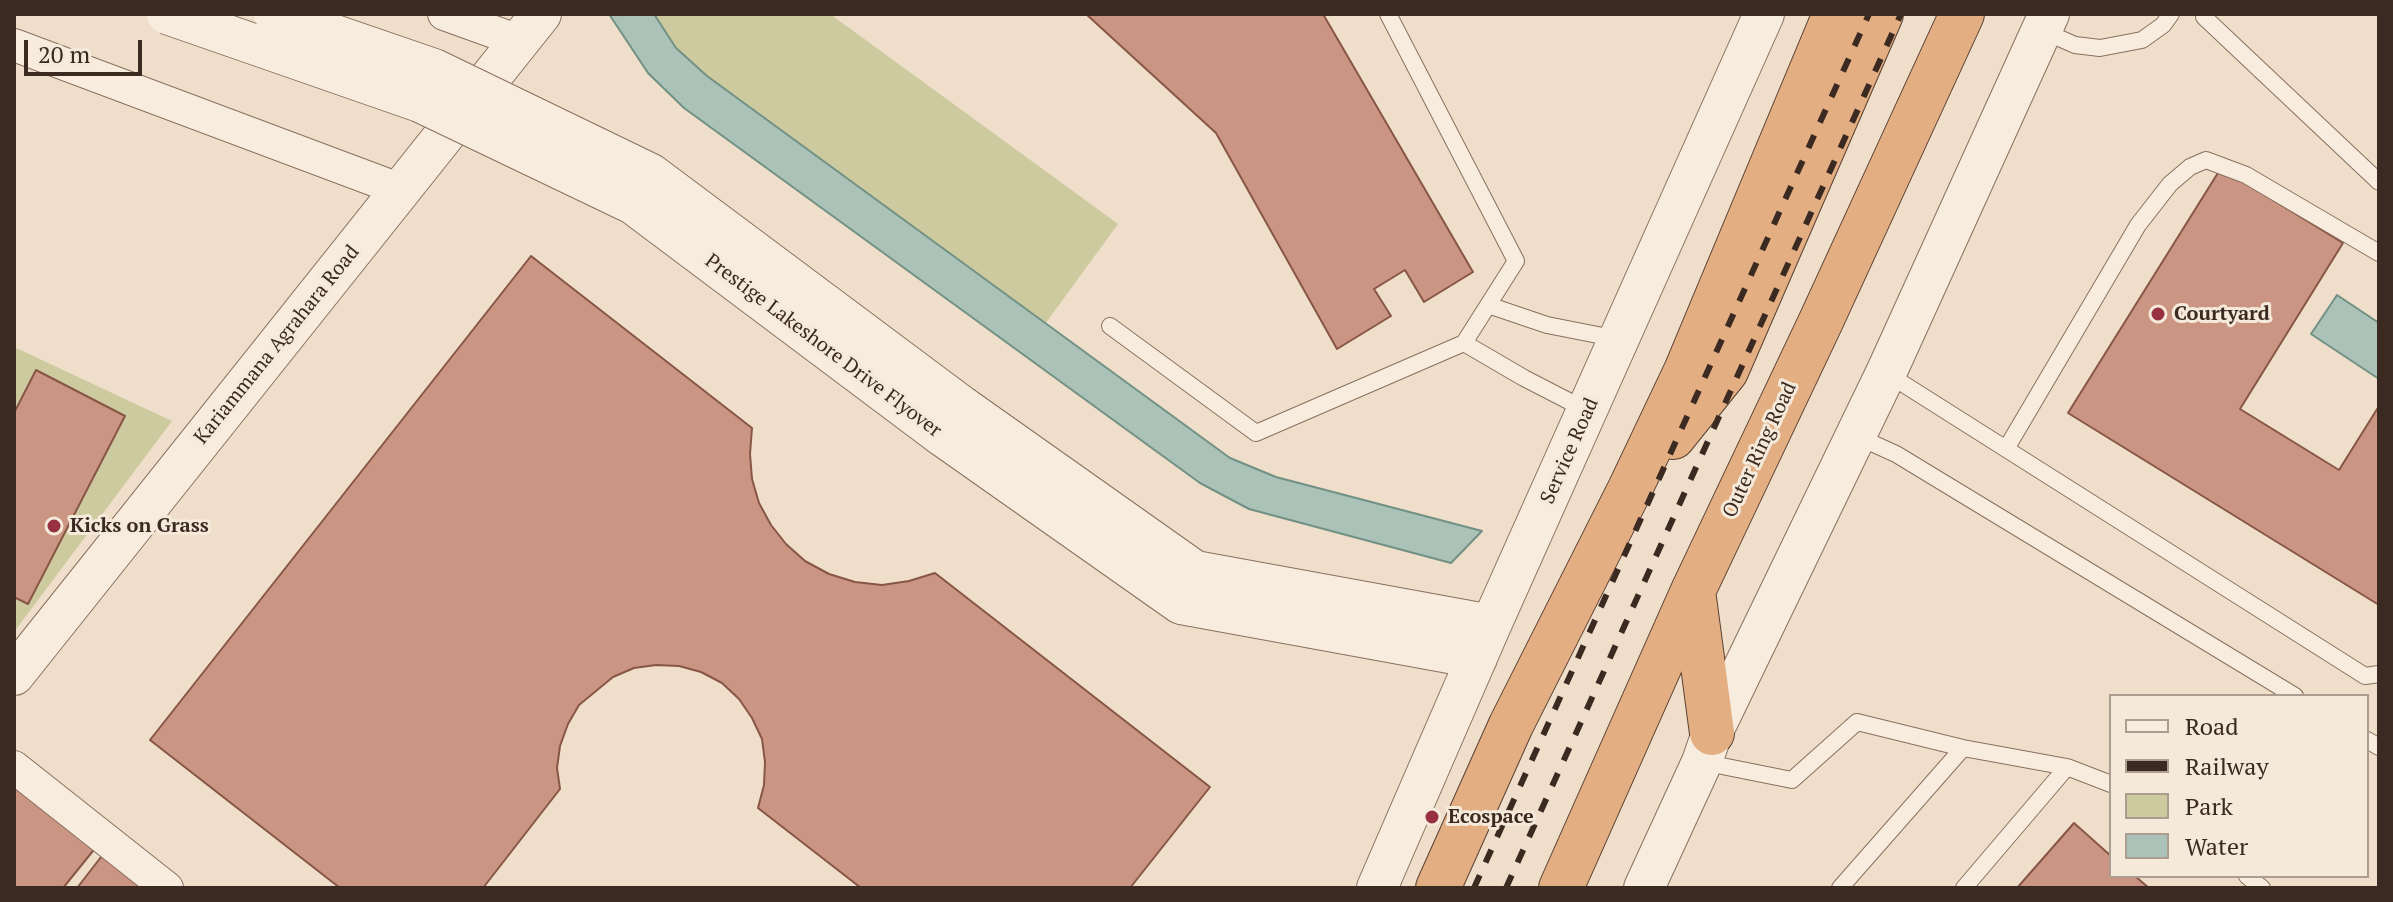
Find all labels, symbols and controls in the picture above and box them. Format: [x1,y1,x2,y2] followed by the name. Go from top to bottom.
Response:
[28,24,146,74] scale bar
[38,38,90,70] text: 20 m
[189,241,365,449] street label: Kariammana Agrahara Road
[700,249,946,443] street label: Prestige Lakeshore Drive Flyover
[2174,302,2270,326] place label: Courtyard
[2149,305,2167,323] marker: Courtyard
[1718,378,1802,522] street label: Outer Ring Road
[1536,394,1604,508] street label: Service Road
[70,514,209,538] place label: Kicks on Grass
[45,517,63,535] marker: Kicks on Grass
[2109,694,2369,878] legend
[2185,710,2239,742] text: Road
[2185,750,2269,782] text: Railway
[2185,790,2233,822] text: Park
[1448,805,1534,829] place label: Ecospace
[1423,808,1441,826] marker: Ecospace
[2185,830,2248,862] text: Water

